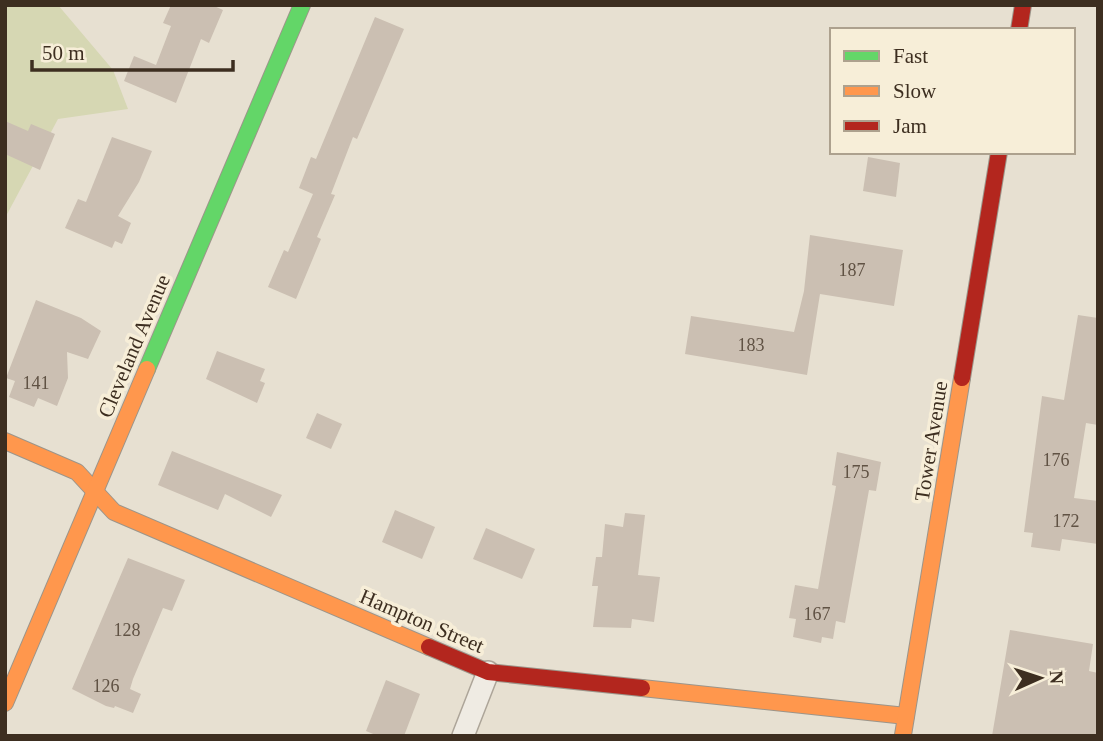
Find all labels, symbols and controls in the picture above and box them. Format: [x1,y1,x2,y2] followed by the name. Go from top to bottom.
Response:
[32,28,233,72] scale bar
[830,28,1075,154] legend
[42,41,85,65] text: 50 m
[893,44,928,68] text: Fast
[893,79,937,103] text: Slow
[893,114,927,138] text: Jam
[839,260,866,280] house number: 187
[93,271,175,421] street label: Cleveland Avenue
[738,335,765,355] house number: 183
[23,373,50,393] house number: 141
[910,379,952,503] street label: Tower Avenue
[1043,450,1070,470] house number: 176
[843,462,870,482] house number: 175
[1053,511,1080,531] house number: 172
[356,584,488,658] street label: Hampton Street
[804,604,831,624] house number: 167
[114,620,141,640] house number: 128
[1005,643,1075,713] north arrow
[1046,670,1067,685] text: N
[93,676,120,696] house number: 126

